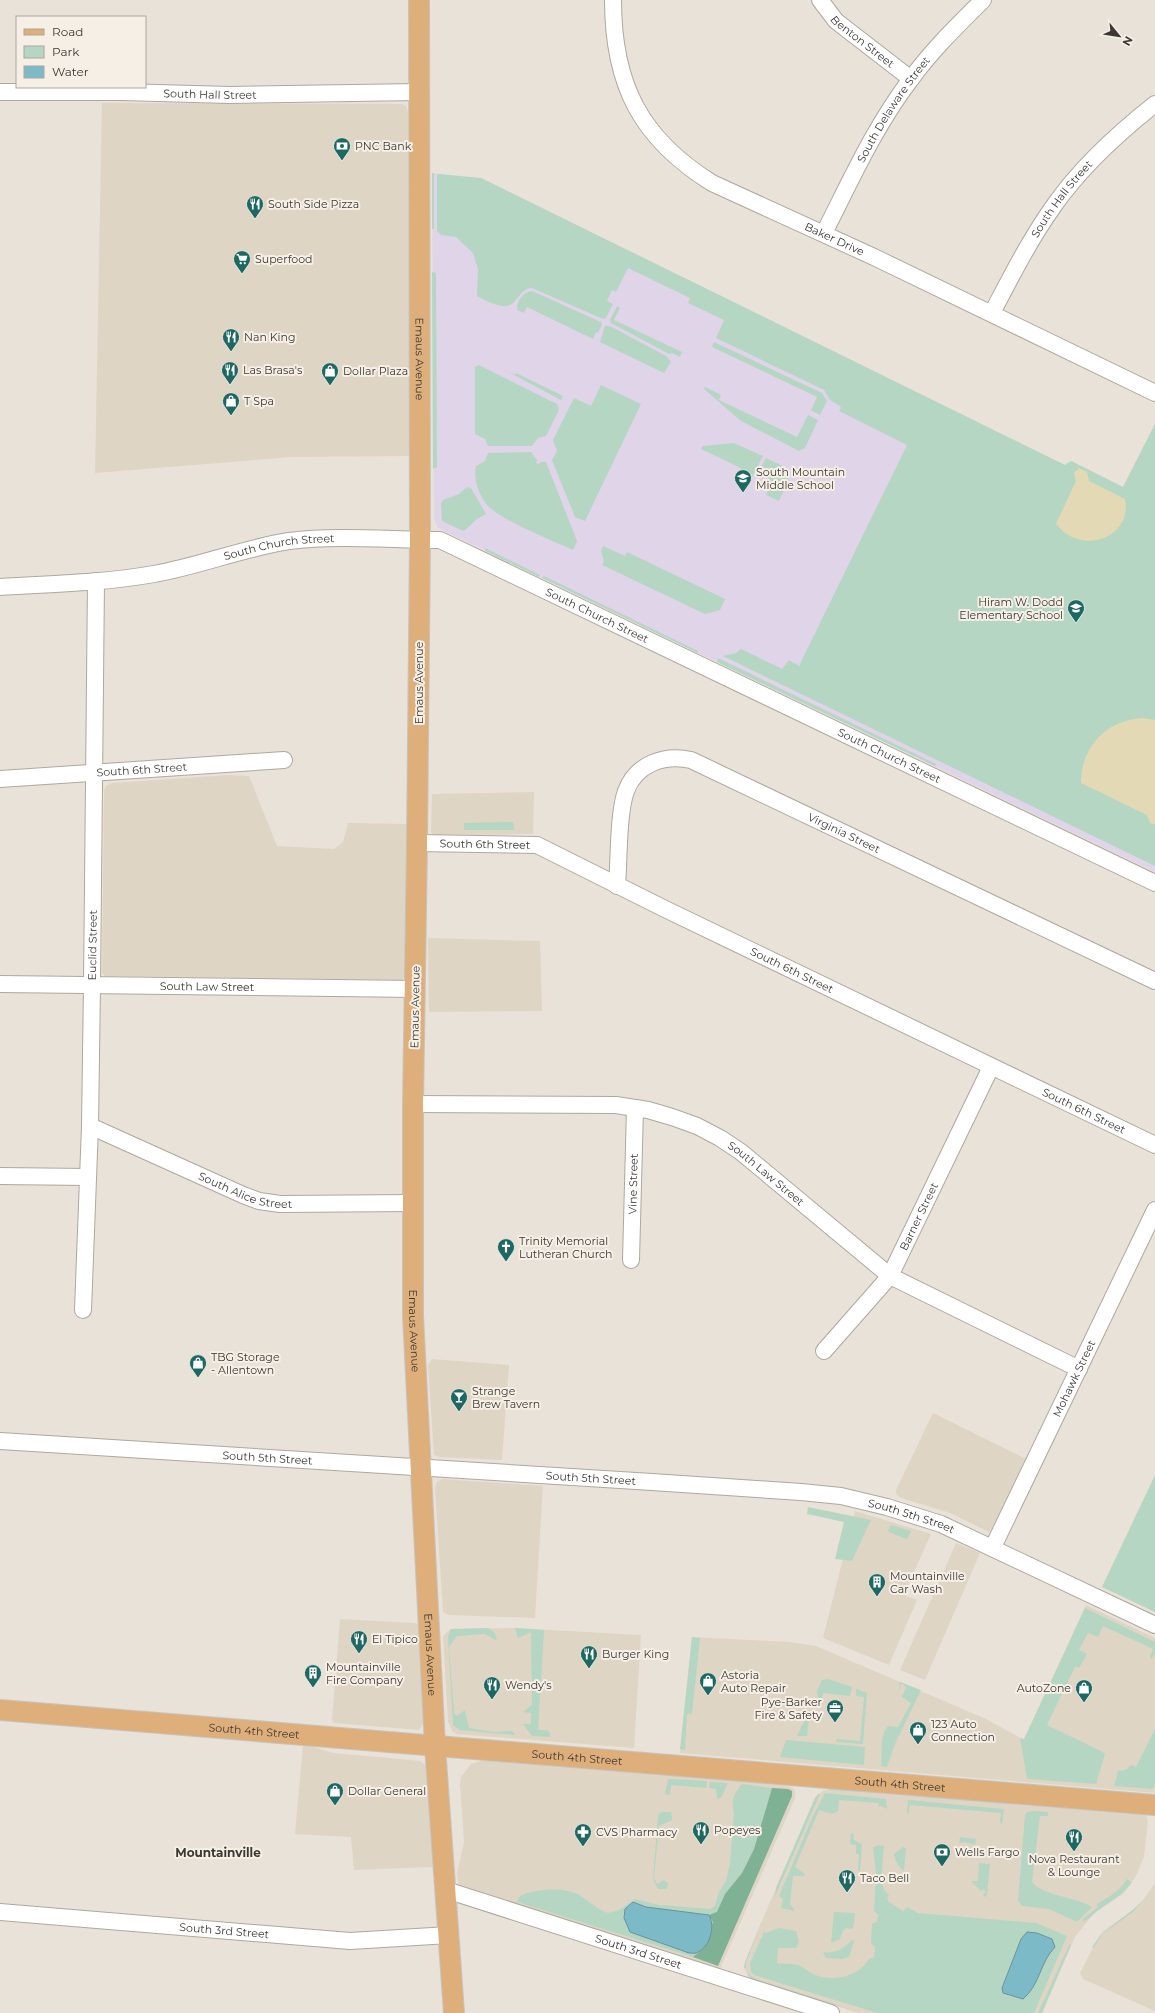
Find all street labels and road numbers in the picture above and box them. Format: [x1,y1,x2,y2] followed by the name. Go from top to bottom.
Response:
[827,13,898,71] street label: Benton Street
[854,53,933,165] street label: South Delaware Street
[163,86,257,102] street label: South Hall Street
[1028,157,1096,240] street label: South Hall Street
[803,219,867,259] street label: Baker Drive
[413,318,427,401] street label: Emaus Avenue
[222,531,335,563] street label: South Church Street
[543,585,651,646] street label: South Church Street
[412,641,426,724] street label: Emaus Avenue
[835,725,943,786] street label: South Church Street
[96,759,188,780] street label: South 6th Street
[806,810,883,856] street label: Virginia Street
[440,836,531,852] street label: South 6th Street
[85,909,100,980] street label: Euclid Street
[748,944,836,996] street label: South 6th Street
[407,965,423,1048] street label: Emaus Avenue
[160,979,255,994] street label: South Law Street
[1040,1085,1128,1137] street label: South 6th Street
[725,1138,808,1209] street label: South Law Street
[625,1153,641,1215] street label: Vine Street
[196,1169,293,1211] street label: South Alice Street
[896,1180,941,1253] street label: Barner Street
[406,1290,423,1373] street label: Emaus Avenue
[1050,1337,1099,1419] street label: Mohawk Street
[222,1448,313,1468] street label: South 5th Street
[545,1468,637,1488] street label: South 5th Street
[867,1496,957,1537] street label: South 5th Street
[421,1613,439,1697] street label: Emaus Avenue
[208,1720,301,1742] street label: South 4th Street
[531,1747,624,1768] street label: South 4th Street
[854,1773,947,1795] street label: South 4th Street
[179,1920,270,1941] street label: South 3rd Street
[593,1931,684,1972] street label: South 3rd Street

